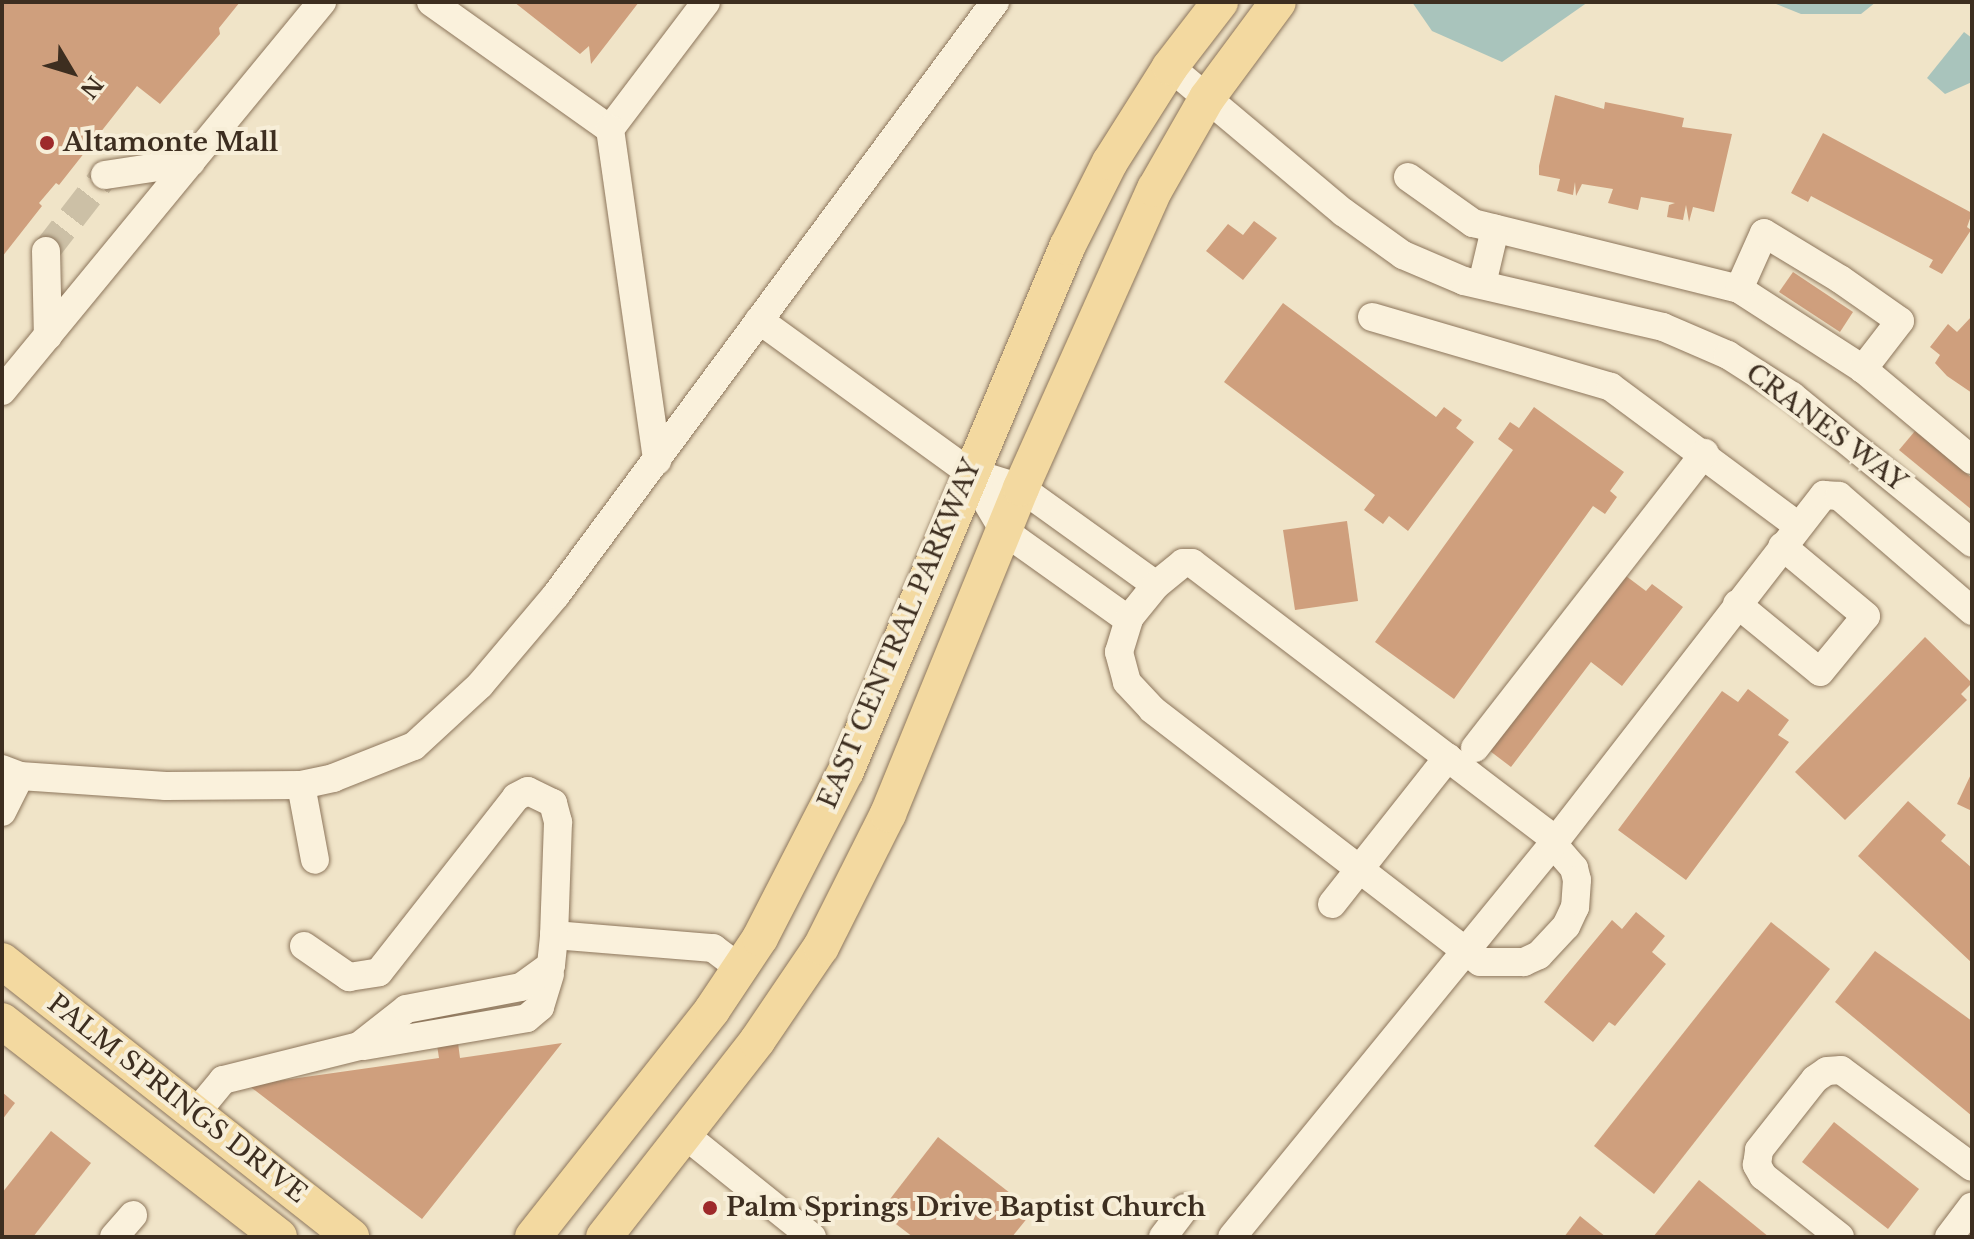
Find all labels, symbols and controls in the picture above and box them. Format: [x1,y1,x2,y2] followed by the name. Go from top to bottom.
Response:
[32,32,112,112] north arrow
[74,71,108,104] text: N
[63,127,278,159] place label: Altamonte Mall
[38,134,56,152] marker: Altamonte Mall
[1739,357,1913,499] street label: CRANES WAY
[812,454,988,814] street label: EAST CENTRAL PARKWAY
[41,988,313,1210] street label: PALM SPRINGS DRIVE
[726,1192,1206,1224] place label: Palm Springs Drive Baptist Church
[701,1199,719,1217] marker: Palm Springs Drive Baptist Church

